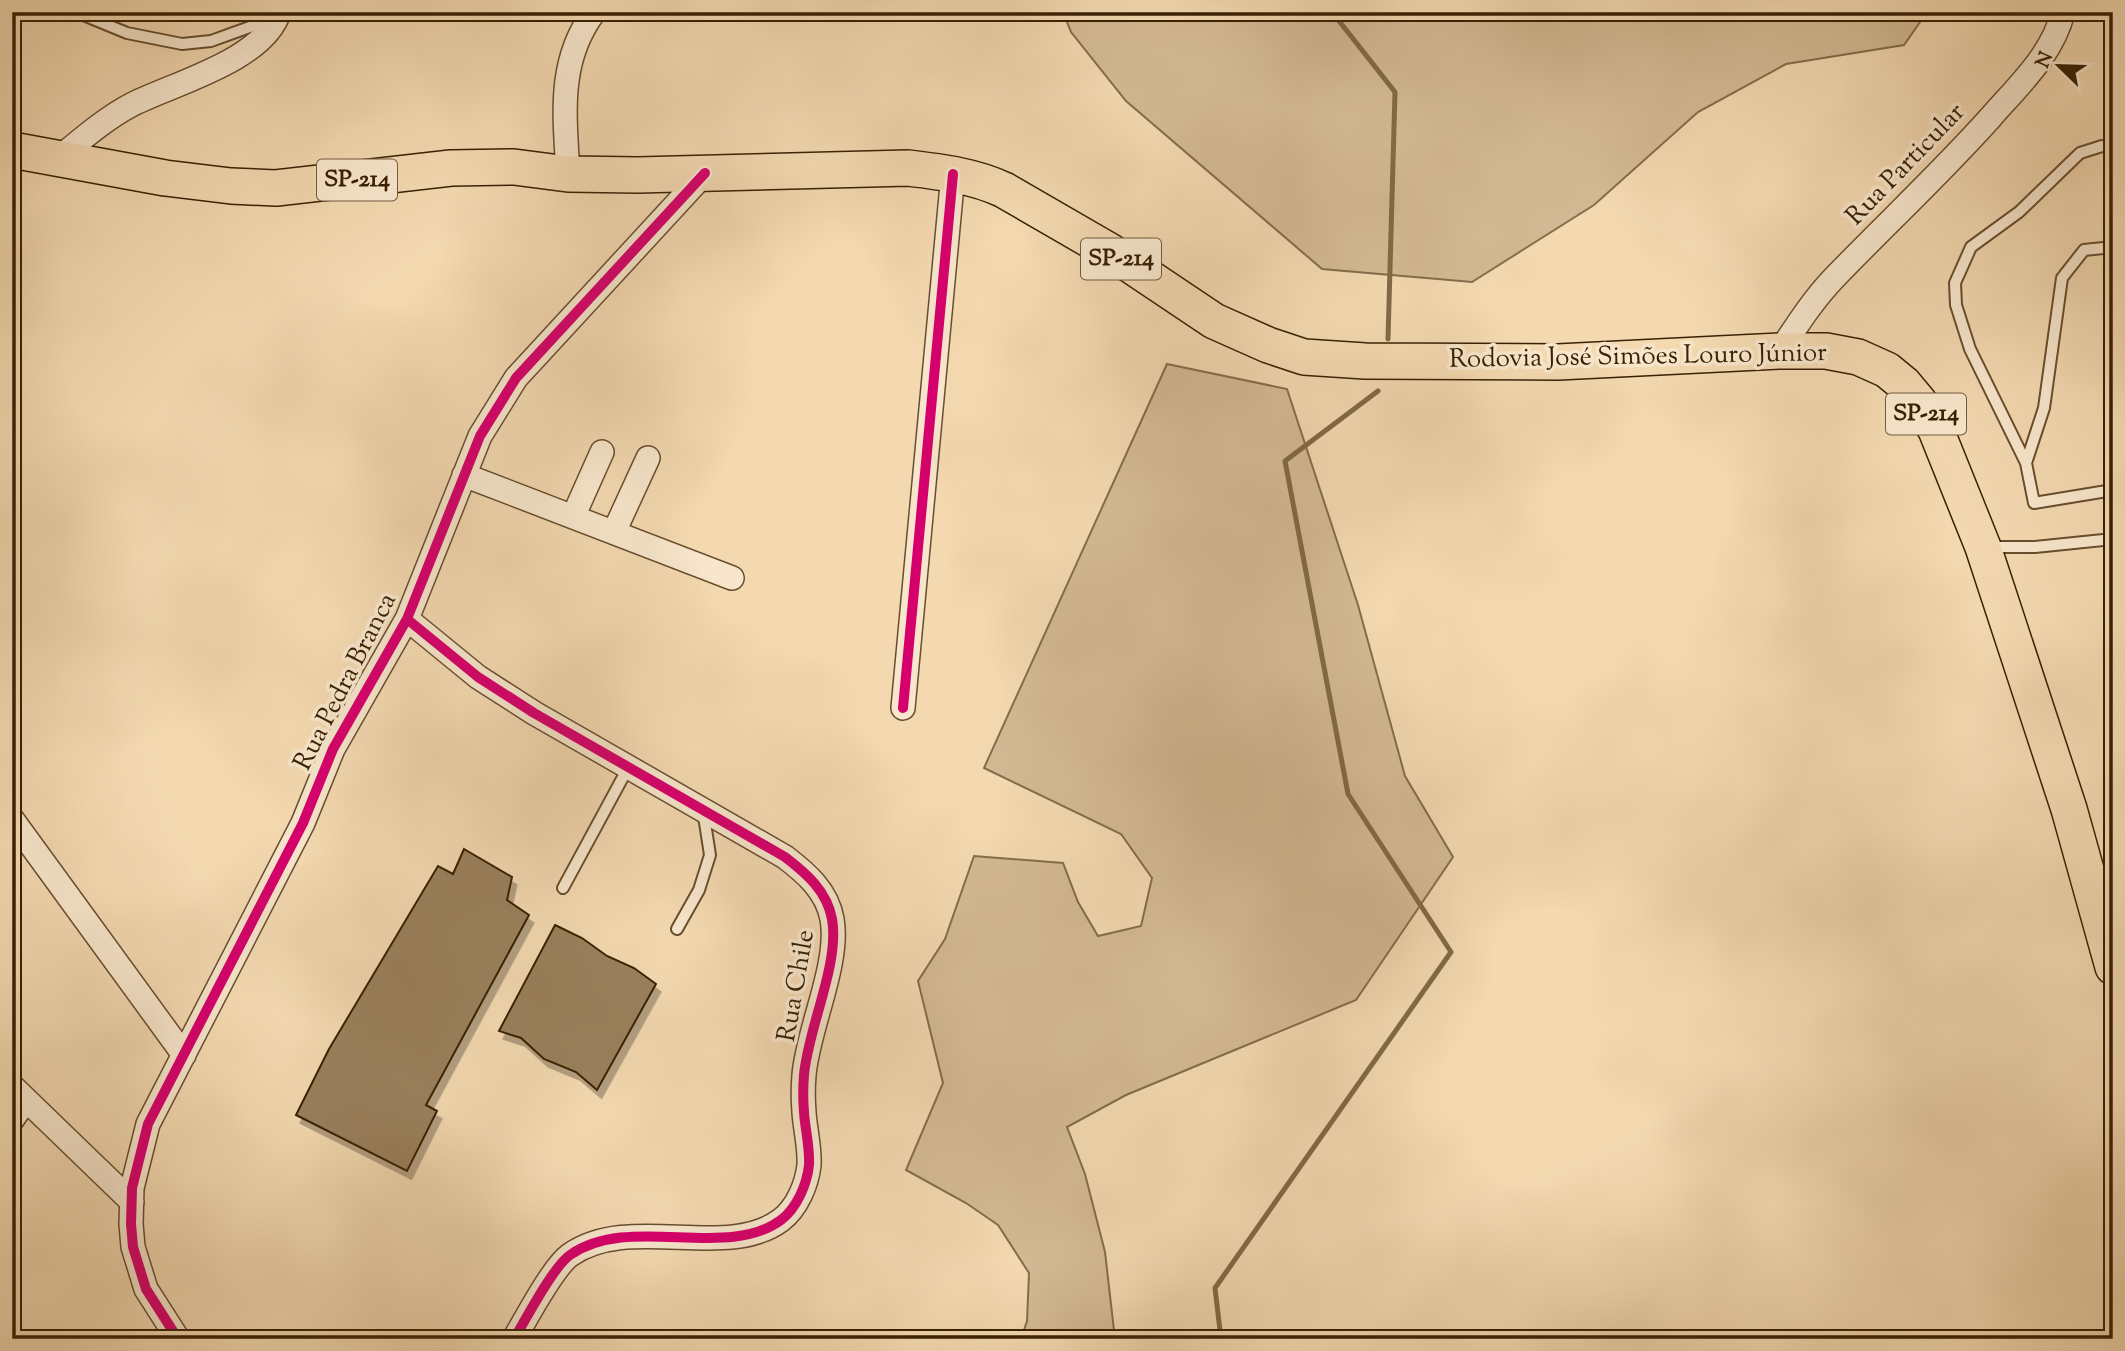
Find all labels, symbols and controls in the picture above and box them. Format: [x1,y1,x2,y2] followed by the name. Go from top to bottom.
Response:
[2024,32,2094,102] north arrow
[2030,48,2061,73] text: N
[1838,95,1974,235] street label: Rua Particular
[317,160,397,200] road number: SP-214
[1081,238,1161,280] road number: SP-214
[1449,335,1827,379] street label: Rodovia José Simões Louro Júnior
[1886,394,1966,435] road number: SP-214
[285,587,407,777] street label: Rua Pedra Branca
[769,927,825,1045] street label: Rua Chile

